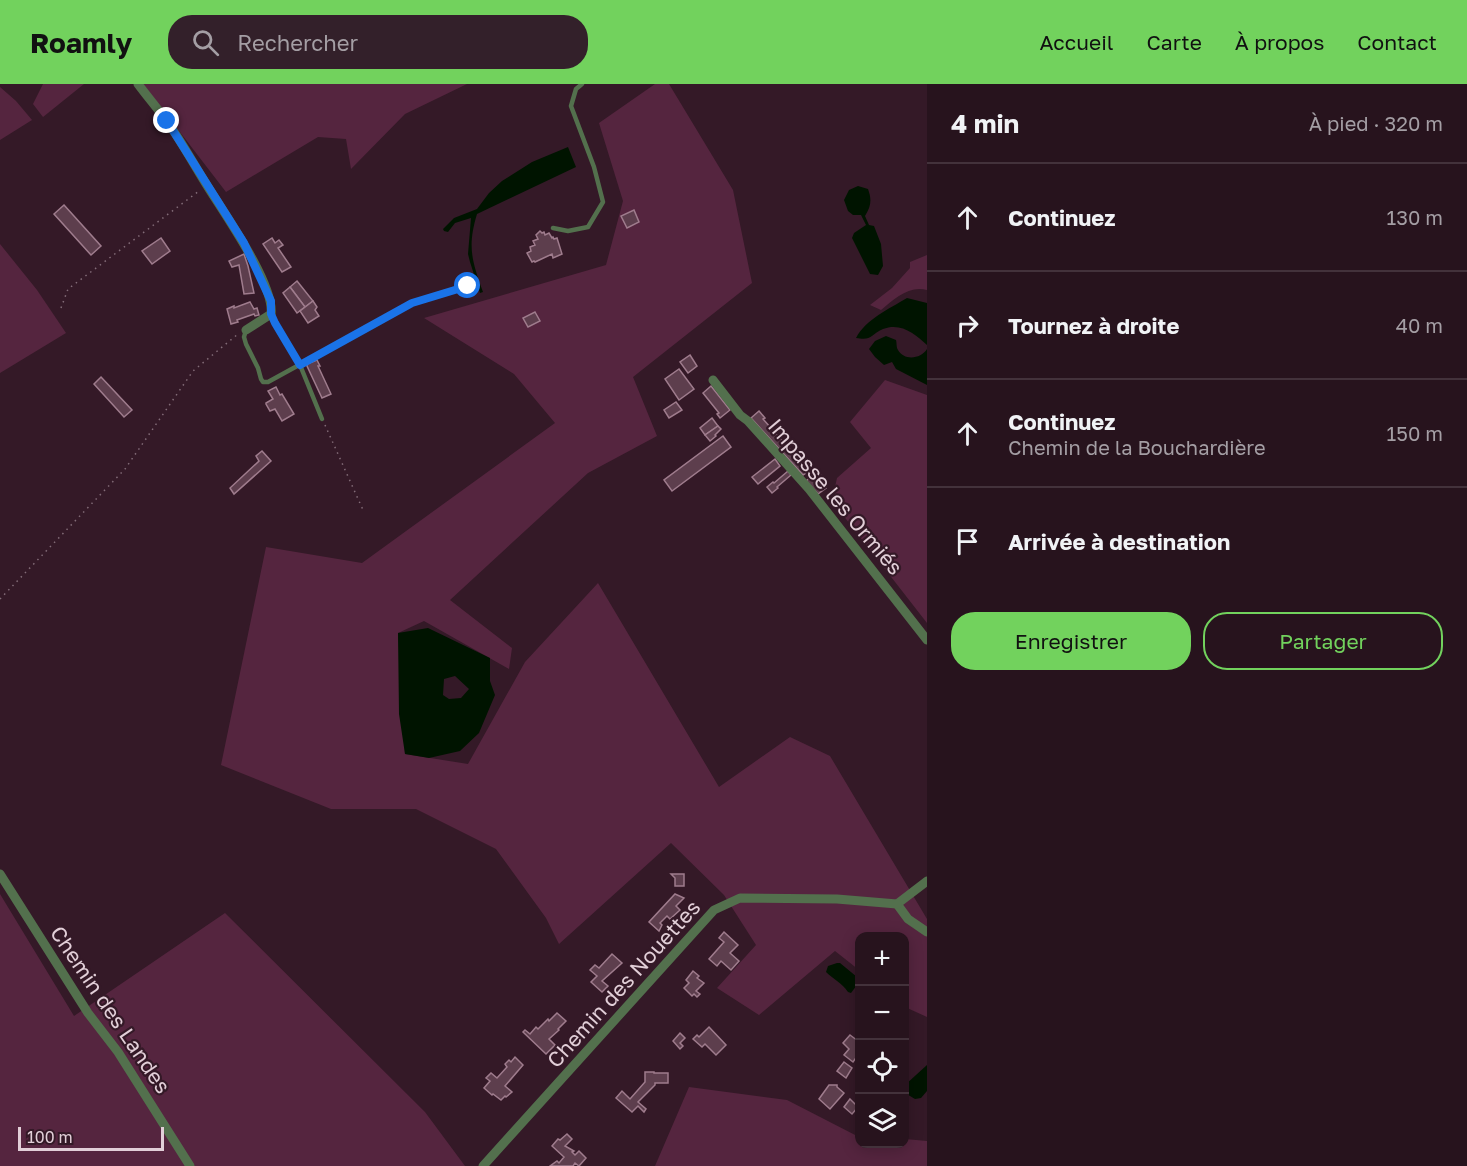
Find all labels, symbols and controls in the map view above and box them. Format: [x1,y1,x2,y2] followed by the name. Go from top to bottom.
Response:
[168,15,588,69] search box
[30,26,132,59] text: Roamly
[189,26,222,59] icon: search
[237,29,358,56] text: Rechercher
[1040,29,1113,55] text: Accueil
[1146,29,1202,55] text: Carte
[1235,29,1324,55] text: À propos
[1357,29,1437,55] text: Contact
[153,107,179,133] route end
[951,108,1019,139] text: 4 min
[1309,111,1443,135] text: À pied · 320 m
[951,201,984,234] icon: ahead
[1008,204,1115,231] text: Continuez
[1387,205,1443,229] text: 130 m
[454,272,480,298] route start
[951,309,984,342] icon: right
[1008,312,1179,339] text: Tournez à droite
[1396,313,1443,337] text: 40 m
[1008,408,1115,435] text: Continuez
[763,413,909,580] street label: Impasse les Ormiés
[951,417,984,450] icon: ahead
[1387,421,1443,445] text: 150 m
[1008,435,1266,459] text: Chemin de la Bouchardière
[951,525,984,558] icon: arrive
[1008,528,1230,555] text: Arrivée à destination
[951,612,1191,670] button: Enregistrer
[1203,612,1443,670] button: Partager
[541,894,705,1073] street label: Chemin des Nouettes
[45,921,177,1098] street label: Chemin des Landes
[855,932,909,1148] map controls
[855,932,909,986] button: +
[855,986,909,1040] button: −
[855,1040,909,1094] button: locate
[855,1094,909,1148] button: layers
[18,1124,164,1152] scale bar
[27,1127,73,1147] text: 100 m

